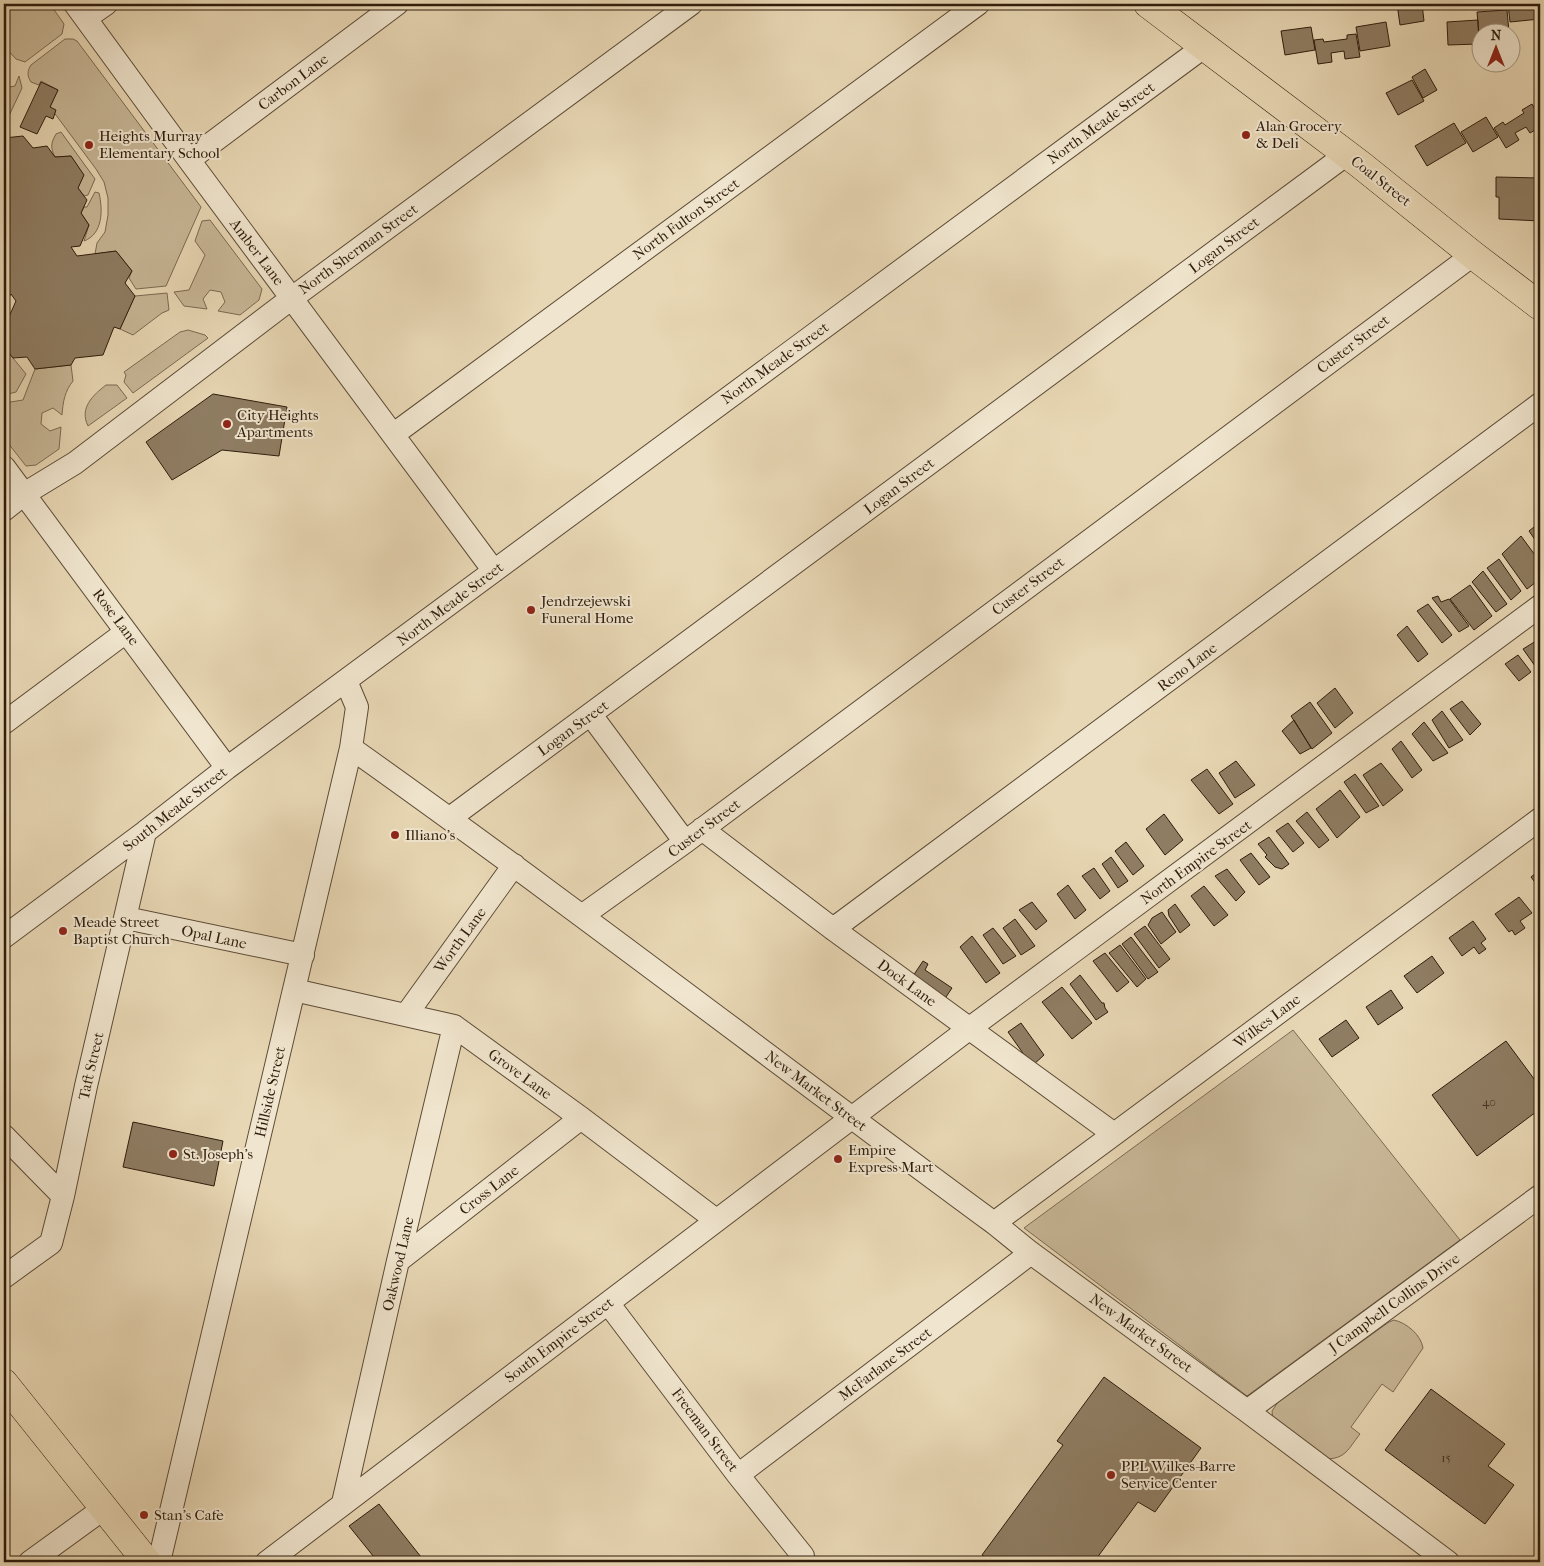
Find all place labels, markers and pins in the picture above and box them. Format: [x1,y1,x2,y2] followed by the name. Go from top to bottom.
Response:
[1255,117,1343,152] place label: Alan Grocery & Deli
[99,127,220,162] place label: Heights Murray Elementary School
[1240,129,1252,141] marker: Alan Grocery & Deli
[83,139,95,151] marker: Heights Murray Elementary School
[236,406,319,441] place label: City Heights Apartments
[221,418,233,430] marker: City Heights Apartments
[540,592,634,627] place label: Jendrzejewski Funeral Home
[525,604,537,616] marker: Jendrzejewski Funeral Home
[405,826,456,844] place label: Illiano's
[389,829,401,841] marker: Illiano's
[73,913,170,948] place label: Meade Street Baptist Church
[57,925,69,937] marker: Meade Street Baptist Church
[848,1141,934,1176] place label: Empire Express Mart
[183,1145,254,1163] place label: St. Joseph's
[167,1148,179,1160] marker: St. Joseph's
[832,1153,844,1165] marker: Empire Express Mart
[1121,1457,1236,1492] place label: PPL Wilkes-Barre Service Center
[1105,1469,1117,1481] marker: PPL Wilkes-Barre Service Center
[154,1506,224,1524] place label: Stan's Cafe
[138,1509,150,1521] marker: Stan's Cafe

